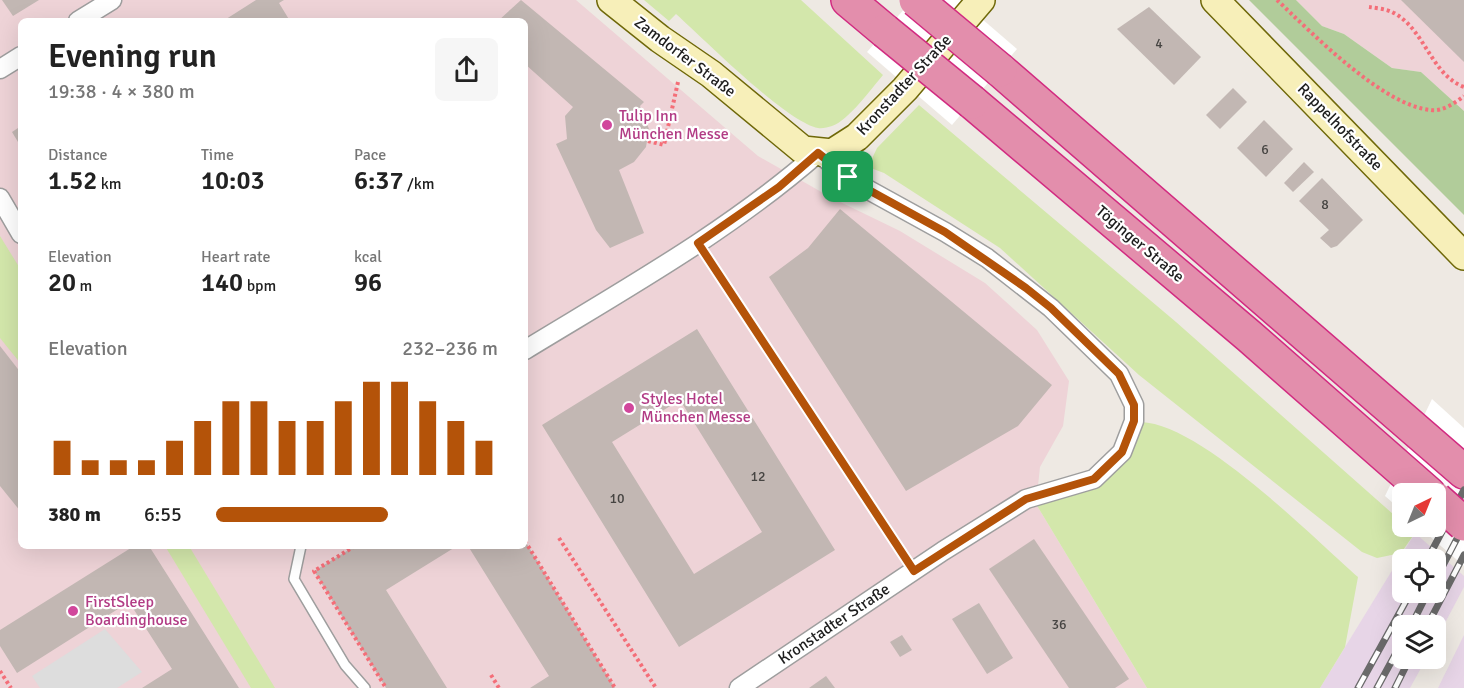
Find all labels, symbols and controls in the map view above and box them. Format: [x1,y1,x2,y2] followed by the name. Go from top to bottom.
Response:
[630,12,740,102] street label: Zamdorfer Straße
[852,30,956,140] street label: Kronstadter Straße
[1155,35,1163,52] house number: 4
[48,36,217,77] text: Evening run
[435,38,498,101] button: share
[48,79,195,104] text: 19:38 · 4 × 380 m
[1293,79,1387,175] street label: Rappelhofstraße
[619,106,729,144] place label: Tulip Inn München Messe
[600,118,614,132] marker: Tulip Inn München Messe
[1261,141,1269,158] house number: 6
[48,145,108,165] text: Distance
[201,145,234,165] text: Time
[354,145,386,165] text: Pace
[822,151,873,202] pin
[831,160,864,193] icon: arrive
[48,165,97,197] text: 1.52
[201,165,265,197] text: 10:03
[354,165,403,197] text: 6:37
[97,174,122,194] text: km
[403,174,435,194] text: /km
[1321,196,1329,213] house number: 8
[1092,201,1188,287] street label: Töginger Straße
[48,247,112,267] text: Elevation
[201,247,270,267] text: Heart rate
[354,247,382,267] text: kcal
[48,267,76,299] text: 20
[201,267,243,299] text: 140
[354,267,382,299] text: 96
[76,276,92,296] text: m
[243,276,276,296] text: bpm
[48,336,128,361] text: Elevation
[402,336,498,361] text: 232–236 m
[641,389,751,427] place label: Styles Hotel München Messe
[622,401,636,415] marker: Styles Hotel München Messe
[750,468,766,485] house number: 12
[1392,483,1446,537] north arrow
[1392,483,1446,669] map controls
[609,490,625,507] house number: 10
[48,502,101,527] text: 380 m
[144,502,182,527] text: 6:55
[1392,549,1446,603] button: locate
[774,579,894,669] street label: Kronstadter Straße
[85,592,188,630] place label: FirstSleep Boardinghouse
[66,604,80,618] marker: FirstSleep Boardinghouse
[1392,615,1446,669] button: layers
[1051,616,1067,633] house number: 36

